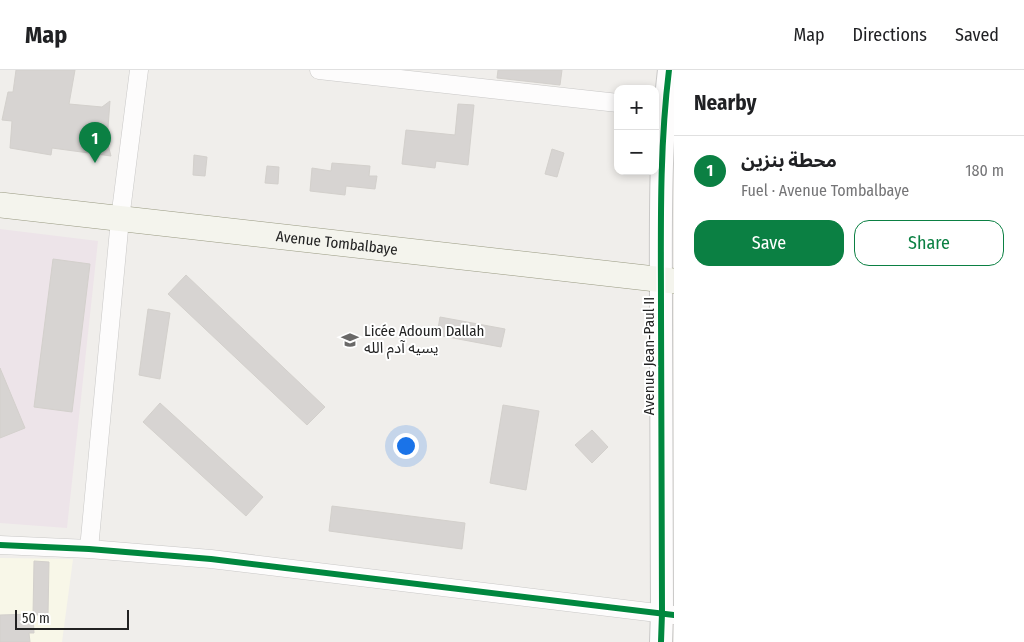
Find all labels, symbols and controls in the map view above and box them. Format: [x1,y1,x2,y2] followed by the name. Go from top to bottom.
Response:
[25,21,67,49] text: Map
[793,24,825,46] text: Map
[853,24,927,46] text: Directions
[955,24,999,46] text: Saved
[614,85,659,175] map controls
[614,85,659,130] button: +
[694,90,756,116] text: Nearby
[79,122,111,163] pin: 1
[614,130,659,175] button: −
[741,149,837,172] text: محطة بنزين
[707,161,713,180] text: 1
[965,161,1004,180] text: 180 m
[741,181,909,200] text: Fuel · Avenue Tombalbaye
[694,220,844,266] button: Save
[854,220,1004,266] button: Share
[275,227,399,259] street label: Avenue Tombalbaye
[640,297,658,415] street label: Avenue Jean-Paul II
[364,322,485,359] place label: Licée Adoum Dallah يسيه آدم الله
[340,330,360,350] school or university icon: Licée Adoum Dallah يسيه آدم الله
[393,433,419,459] your location
[15,607,129,630] scale bar
[22,610,50,627] text: 50 m

